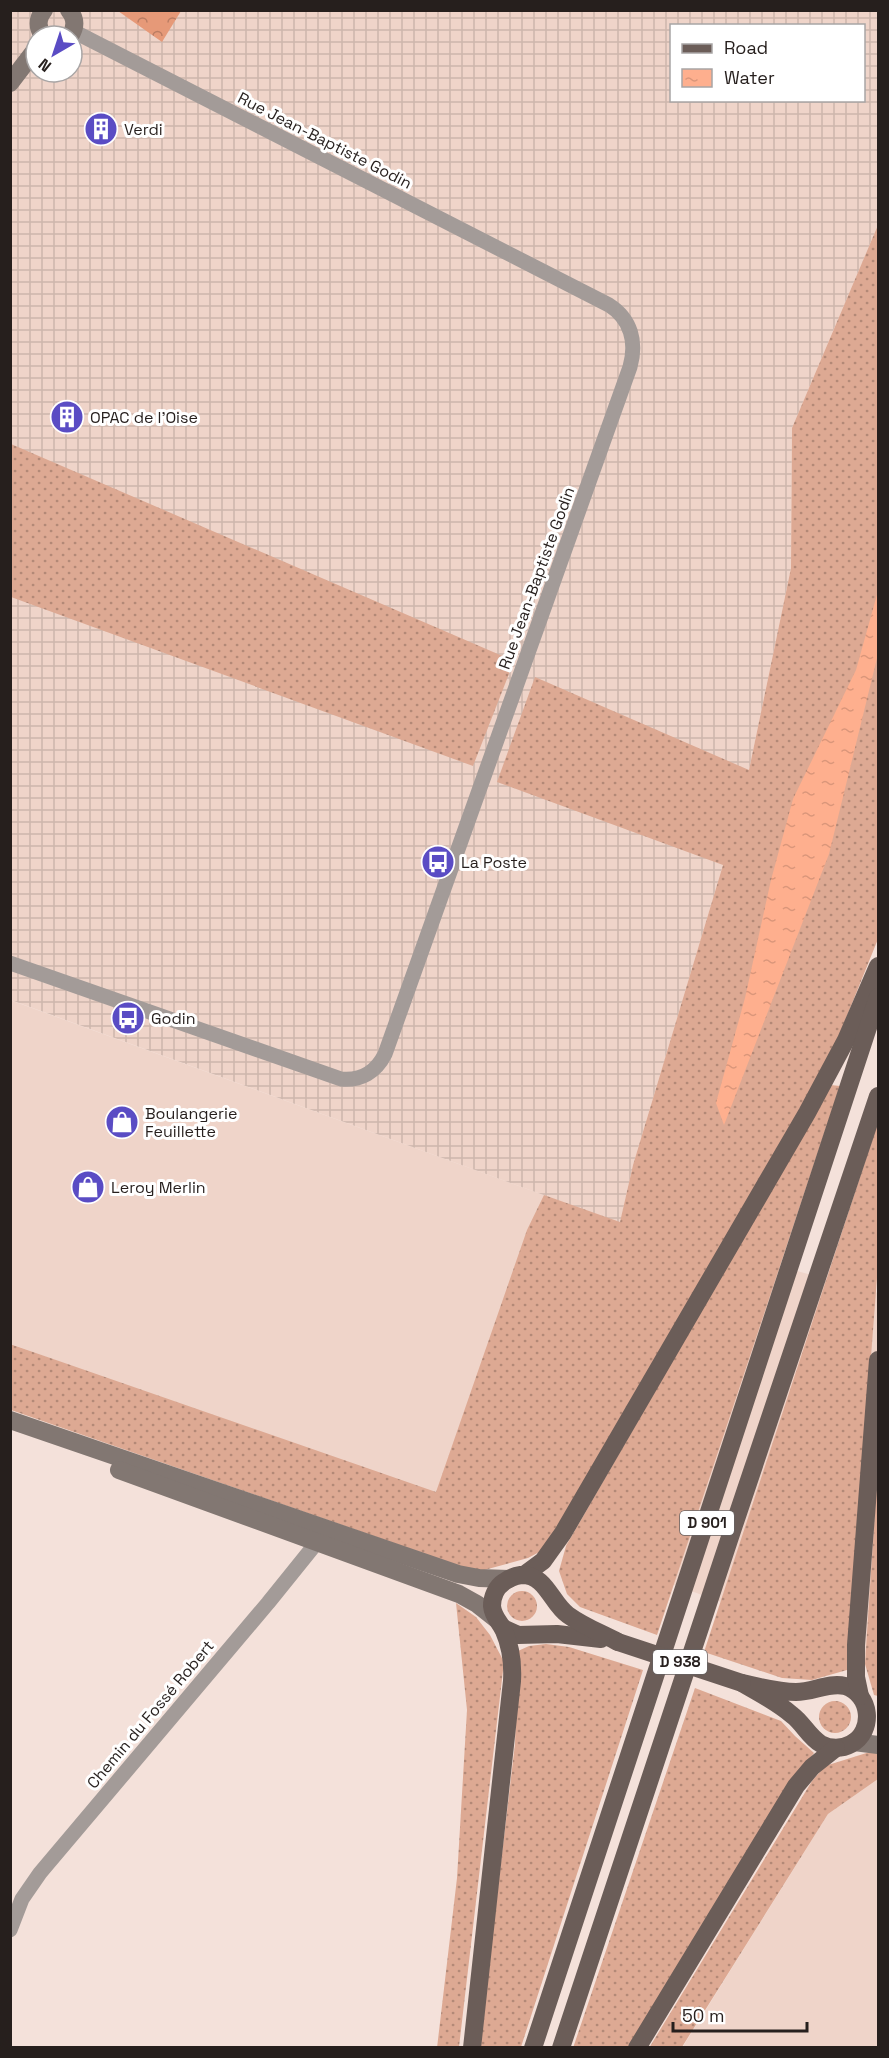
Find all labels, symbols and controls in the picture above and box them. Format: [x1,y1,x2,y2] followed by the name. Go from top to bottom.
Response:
[24,24,84,84] north arrow
[670,24,865,102] legend
[724,36,768,59] text: Road
[34,54,56,77] text: N
[724,66,775,89] text: Water
[234,87,415,194] street label: Rue Jean-Baptiste Godin
[83,111,119,147] building icon: Verdi
[124,119,163,140] place label: Verdi
[49,399,85,435] building icon: OPAC de l'Oise
[90,407,198,428] place label: OPAC de l'Oise
[494,484,579,672] street label: Rue Jean-Baptiste Godin
[420,844,456,880] bus stop icon: La Poste
[461,852,527,873] place label: La Poste
[110,1000,146,1036] bus stop icon: Godin
[151,1008,195,1029] place label: Godin
[145,1103,237,1142] place label: Boulangerie Feuillette
[104,1104,140,1140] shop icon: Boulangerie Feuillette
[70,1169,106,1205] shop icon: Leroy Merlin
[111,1177,206,1198] place label: Leroy Merlin
[680,1511,734,1535] road number: D 901
[82,1636,219,1793] street label: Chemin du Fossé Robert
[653,1650,707,1674] road number: D 938
[673,1995,806,2033] scale bar
[682,2004,724,2027] text: 50 m

